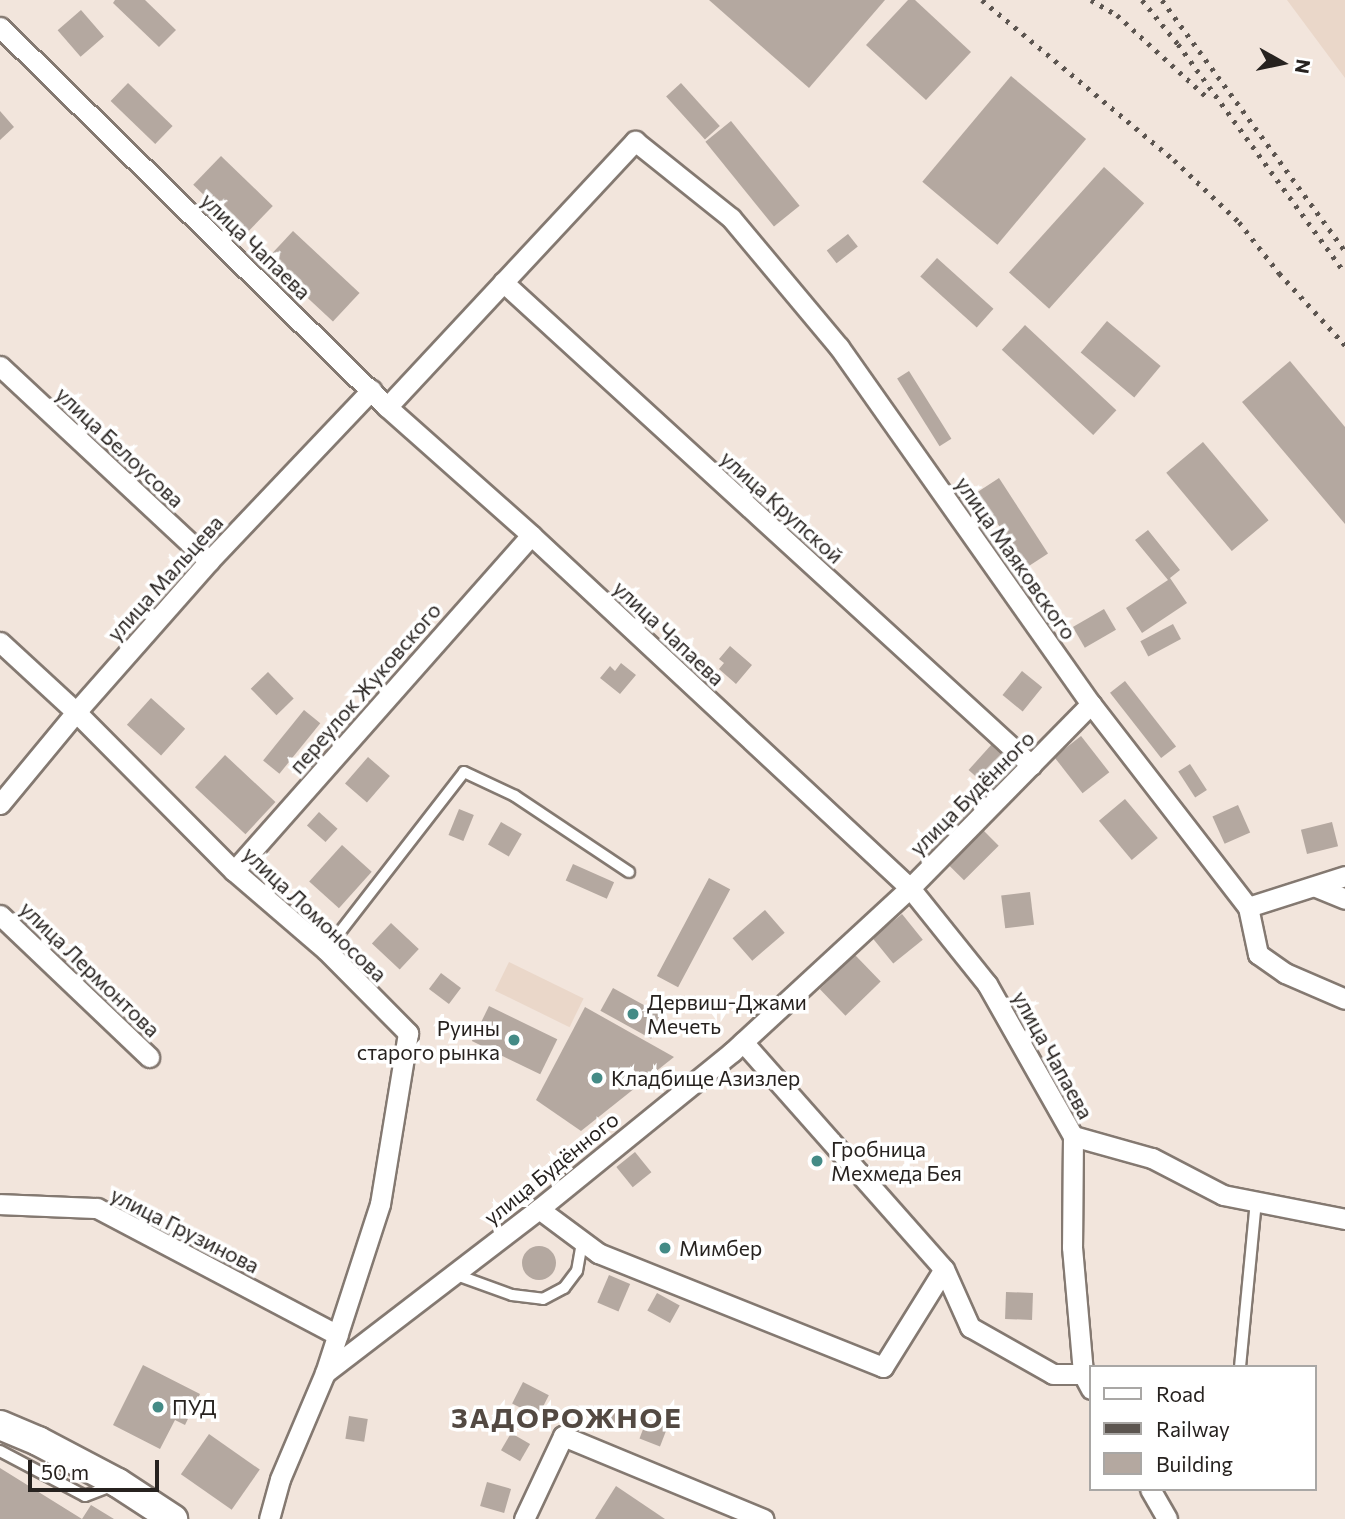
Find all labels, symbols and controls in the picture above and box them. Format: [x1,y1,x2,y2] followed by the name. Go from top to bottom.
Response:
[1247,28,1317,98] north arrow
[1291,58,1316,75] text: N
[196,187,316,305] street label: улица Чапаева
[51,381,189,513] street label: улица Белоусова
[716,445,848,569] street label: улица Крупской
[950,472,1082,644] street label: улица Маяковского
[102,510,228,646] street label: улица Мальцева
[608,575,730,691] street label: улица Чапаева
[284,598,446,778] street label: переулок Жуковского
[904,725,1040,861] street label: улица Будённого
[238,841,392,987] street label: улица Ломоносова
[15,896,165,1042] street label: улица Лермонтова
[1007,987,1099,1123] street label: улица Чапаева
[647,989,807,1039] place label: Дервиш-Джами Мечеть
[625,1006,641,1022] marker: Дервиш-Джами Мечеть
[357,1015,500,1065] place label: Руины старого рынка
[506,1032,522,1048] marker: Руины старого рынка
[611,1065,800,1091] place label: Кладбище Азизлер
[589,1070,605,1086] marker: Кладбище Азизлер
[479,1106,623,1230] street label: улица Будённого
[831,1136,962,1186] place label: Гробница Мехмеда Бея
[809,1153,825,1169] marker: Гробница Мехмеда Бея
[107,1182,263,1278] street label: улица Грузинова
[679,1235,762,1261] place label: Мимбер
[657,1240,673,1256] marker: Мимбер
[1090,1365,1317,1491] legend
[1156,1381,1205,1406] text: Road
[172,1394,216,1420] place label: ПУД
[150,1399,166,1415] marker: ПУД
[452,1400,682,1434] district label: ЗАДОРОЖНОЕ
[1156,1416,1230,1441] text: Railway
[32,1446,163,1490] scale bar
[1156,1451,1233,1476] text: Building
[41,1459,89,1484] text: 50 m

